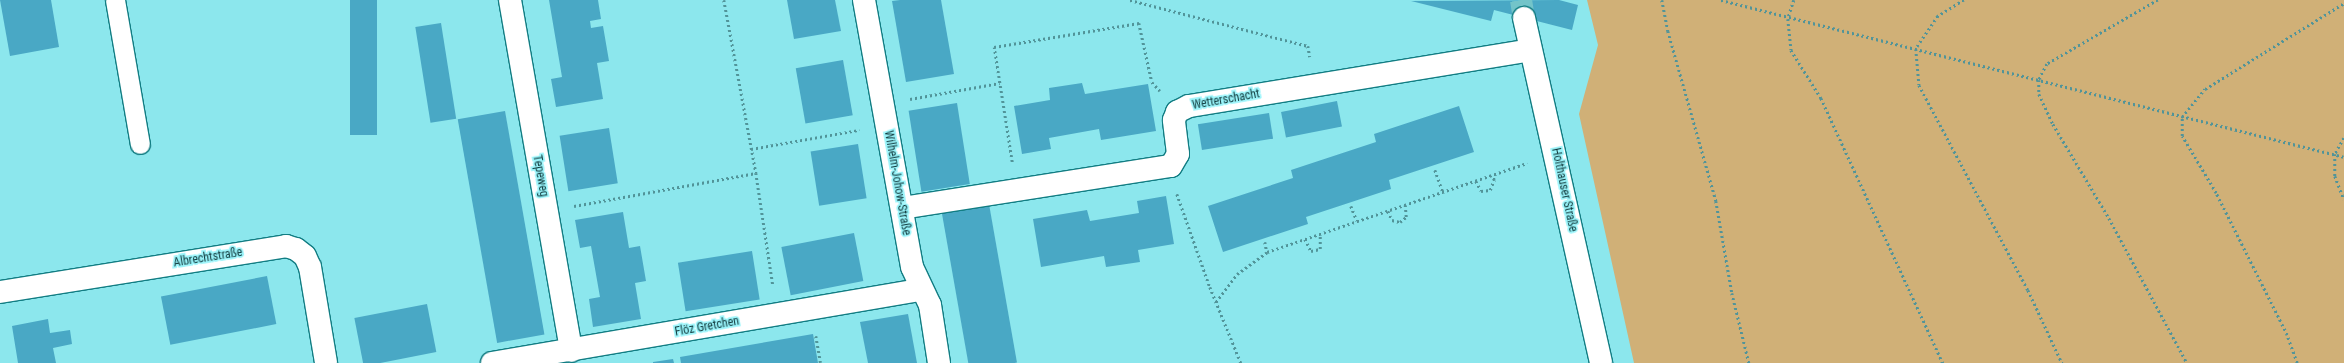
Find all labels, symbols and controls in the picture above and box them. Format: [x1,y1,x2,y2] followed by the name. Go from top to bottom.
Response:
[1191,87,1261,113] street label: Wetterschacht
[881,130,913,236] street label: Wilhelm-Johow-Straße
[1548,147,1580,233] street label: Holthauser Straße
[529,154,551,198] street label: Tepeweg
[172,245,244,271] street label: Albrechtstraße
[674,314,740,340] street label: Flöz Gretchen

